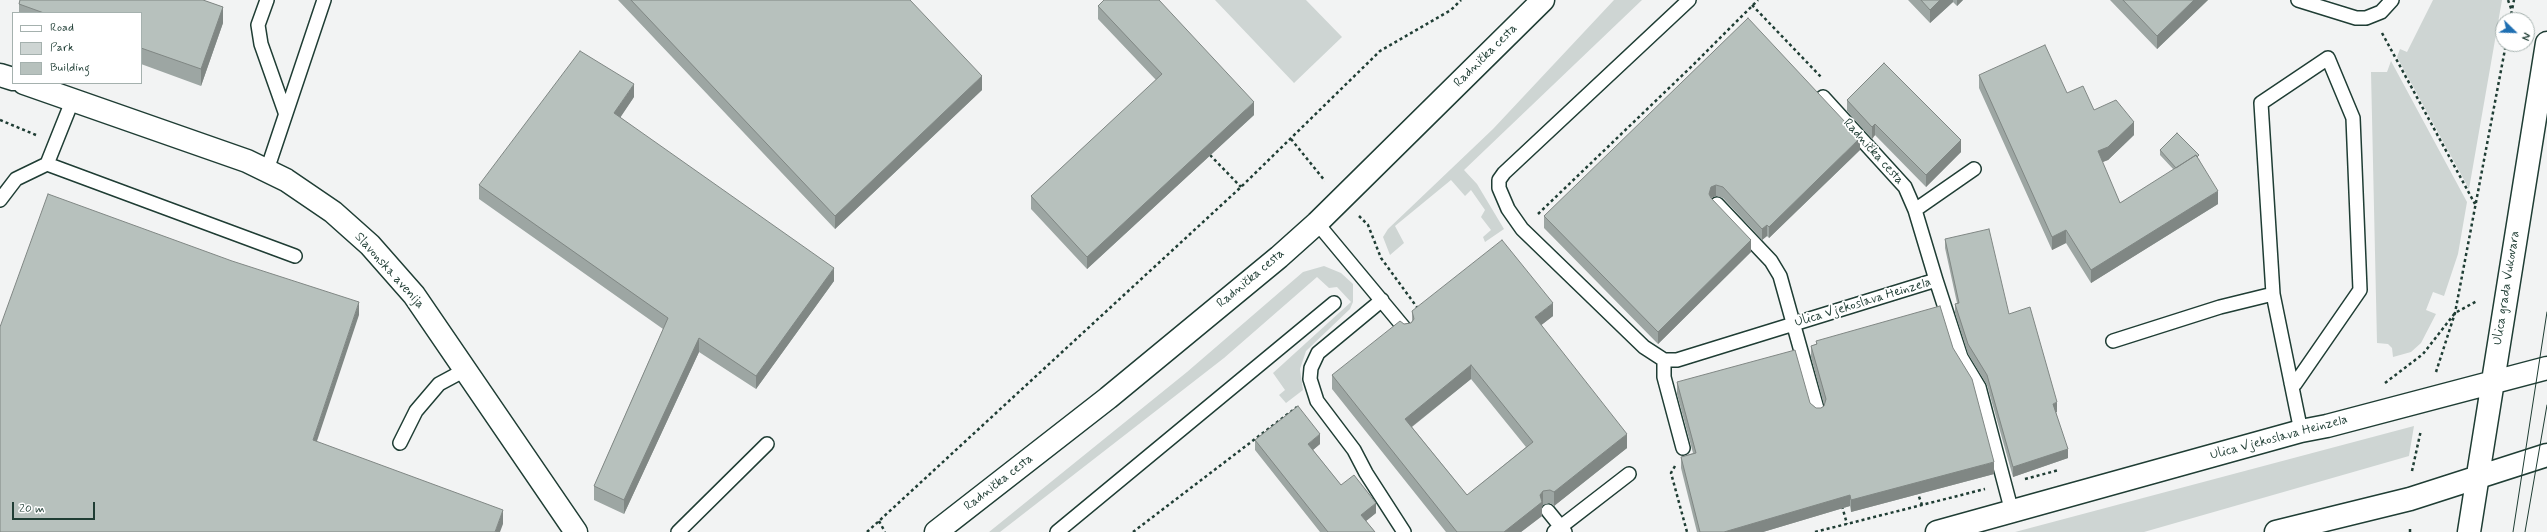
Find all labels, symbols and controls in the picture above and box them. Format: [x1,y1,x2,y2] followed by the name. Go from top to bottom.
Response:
[12,12,142,84] legend
[2495,12,2535,52] north arrow
[50,20,74,36] text: Road
[1451,21,1521,91] street label: Radnička cesta
[2517,30,2533,42] text: N
[50,40,74,56] text: Park
[50,60,90,76] text: Building
[1839,116,1907,188] street label: Radnička cesta
[351,230,427,312] street label: Slavonska avenija
[2490,230,2524,346] street label: Ulica grada Vukovara
[1214,246,1288,312] street label: Radnička cesta
[1793,275,1933,331] street label: Ulica Vjekoslava Heinzela
[2209,412,2349,464] street label: Ulica Vjekoslava Heinzela
[961,451,1037,515] street label: Radnička cesta
[14,494,97,520] scale bar
[19,501,45,517] text: 20 m

